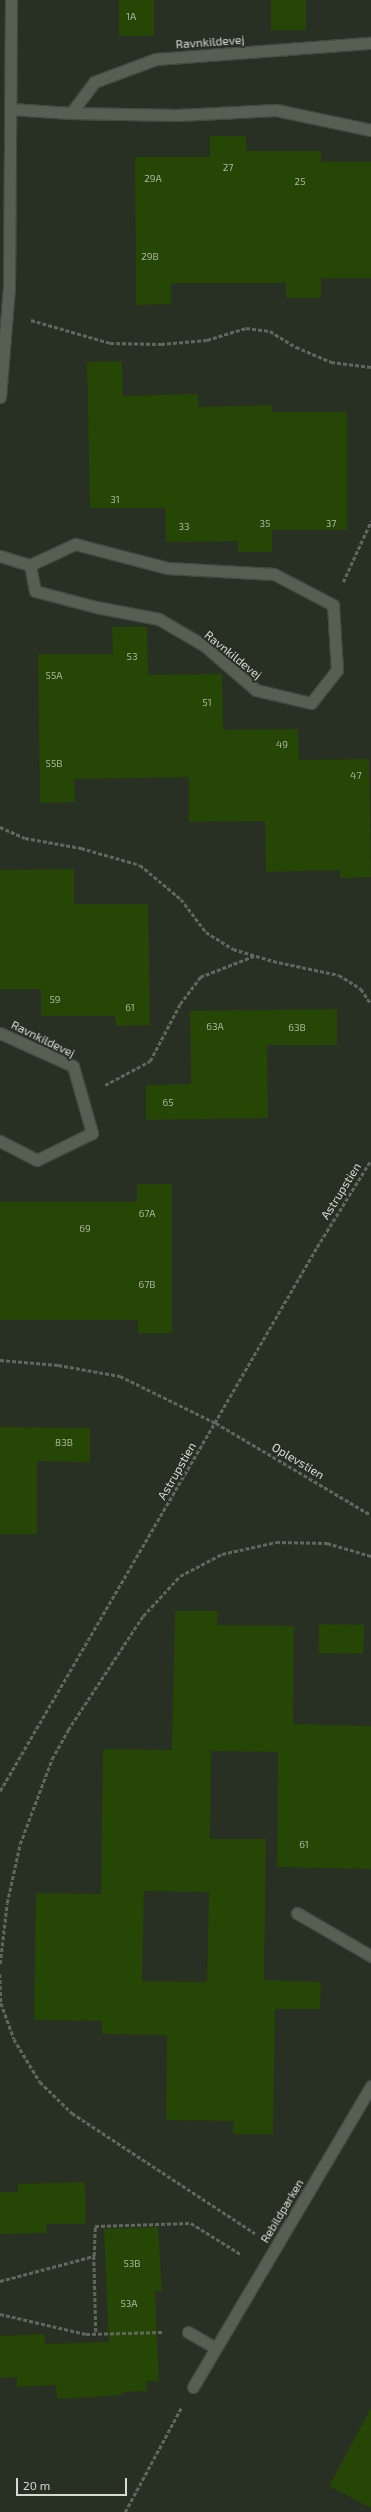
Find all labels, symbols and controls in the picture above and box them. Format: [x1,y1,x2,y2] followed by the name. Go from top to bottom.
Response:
[126,11,136,23] house number: 1A
[175,32,245,52] street label: Ravnkildevej
[223,162,233,174] house number: 27
[144,173,162,185] house number: 29A
[295,176,305,188] house number: 25
[141,251,159,263] house number: 29B
[110,494,120,506] house number: 31
[260,518,270,530] house number: 35
[326,518,336,530] house number: 37
[178,521,190,533] house number: 33
[202,628,264,682] street label: Ravnkildevej
[127,651,137,663] house number: 53
[46,670,62,682] house number: 55A
[202,697,212,709] house number: 51
[276,739,288,751] house number: 49
[46,758,62,770] house number: 55B
[350,770,362,782] house number: 47
[49,994,61,1006] house number: 59
[125,1002,135,1014] house number: 61
[9,1017,77,1061] street label: Ravnkildevej
[206,1021,224,1033] house number: 63A
[288,1022,306,1034] house number: 63B
[162,1097,174,1109] house number: 65
[318,1160,364,1222] street label: Astrupstien
[139,1208,155,1220] house number: 67A
[79,1223,91,1235] house number: 69
[138,1279,156,1291] house number: 67B
[55,1437,73,1449] house number: 83B
[155,1440,199,1502] street label: Astrupstien
[269,1440,327,1482] street label: Oplevstien
[299,1839,309,1851] house number: 61
[257,2177,307,2245] street label: Rebildparken
[123,2258,141,2270] house number: 53B
[120,2298,138,2310] house number: 53A
[18,2470,129,2496] scale bar
[23,2478,50,2492] text: 20 m

